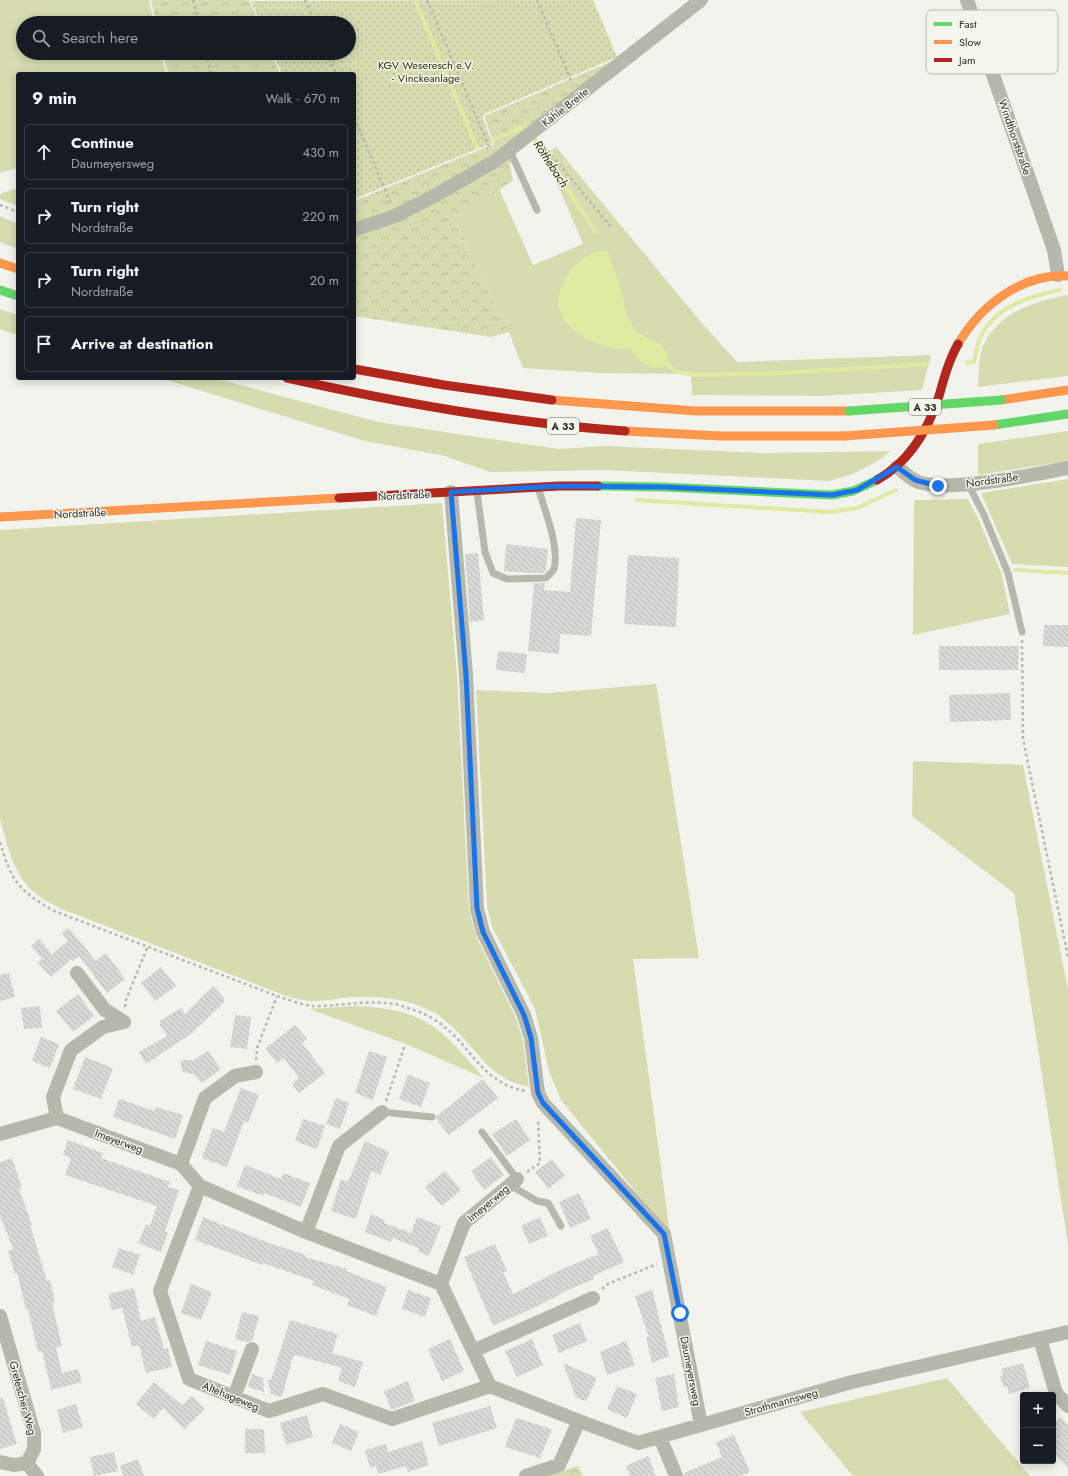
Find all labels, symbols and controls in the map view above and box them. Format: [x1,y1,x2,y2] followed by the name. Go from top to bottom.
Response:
[926,10,1058,74] legend
[16,16,356,60] search box
[959,16,977,32] text: Fast
[30,27,52,49] icon: search
[62,27,138,49] text: Search here
[959,34,981,50] text: Slow
[957,52,976,68] text: Jam
[378,57,474,86] park label: KGV Weseresch e.V. - Vinckeanlage
[538,83,592,130] street label: Kahle Breite
[32,86,77,110] text: 9 min
[266,89,340,108] text: Walk · 670 m
[995,97,1036,177] street label: Windthorststraße
[71,132,134,154] text: Continue
[529,137,573,191] water label: Röthebach
[33,141,55,163] icon: ahead
[302,143,339,162] text: 430 m
[71,154,154,173] text: Daumeyersweg
[71,196,139,218] text: Turn right
[33,205,55,227] icon: right
[302,207,339,226] text: 220 m
[71,218,133,237] text: Nordstraße
[71,260,139,282] text: Turn right
[33,269,55,291] icon: right
[310,271,339,290] text: 20 m
[71,282,133,301] text: Nordstraße
[33,333,55,355] icon: arrive
[71,333,213,355] text: Arrive at destination
[909,399,941,415] road number: A 33
[547,418,579,434] road number: A 33
[965,468,1019,492] street label: Nordstraße
[929,477,947,495] route end
[377,486,431,504] street label: Nordstraße
[53,504,107,522] street label: Nordstraße
[93,1125,145,1157] street label: Imeyerweg
[464,1181,512,1225] street label: Imeyerweg
[671,1304,689,1322] route start
[676,1335,706,1407] street label: Daumeyersweg
[5,1359,41,1437] street label: Gretescher Weg
[200,1377,262,1415] street label: Altehageweg
[742,1384,820,1420] street label: Strothmannsweg
[1020,1392,1056,1464] map controls
[1020,1392,1056,1428] button: +
[1020,1428,1056,1464] button: −

